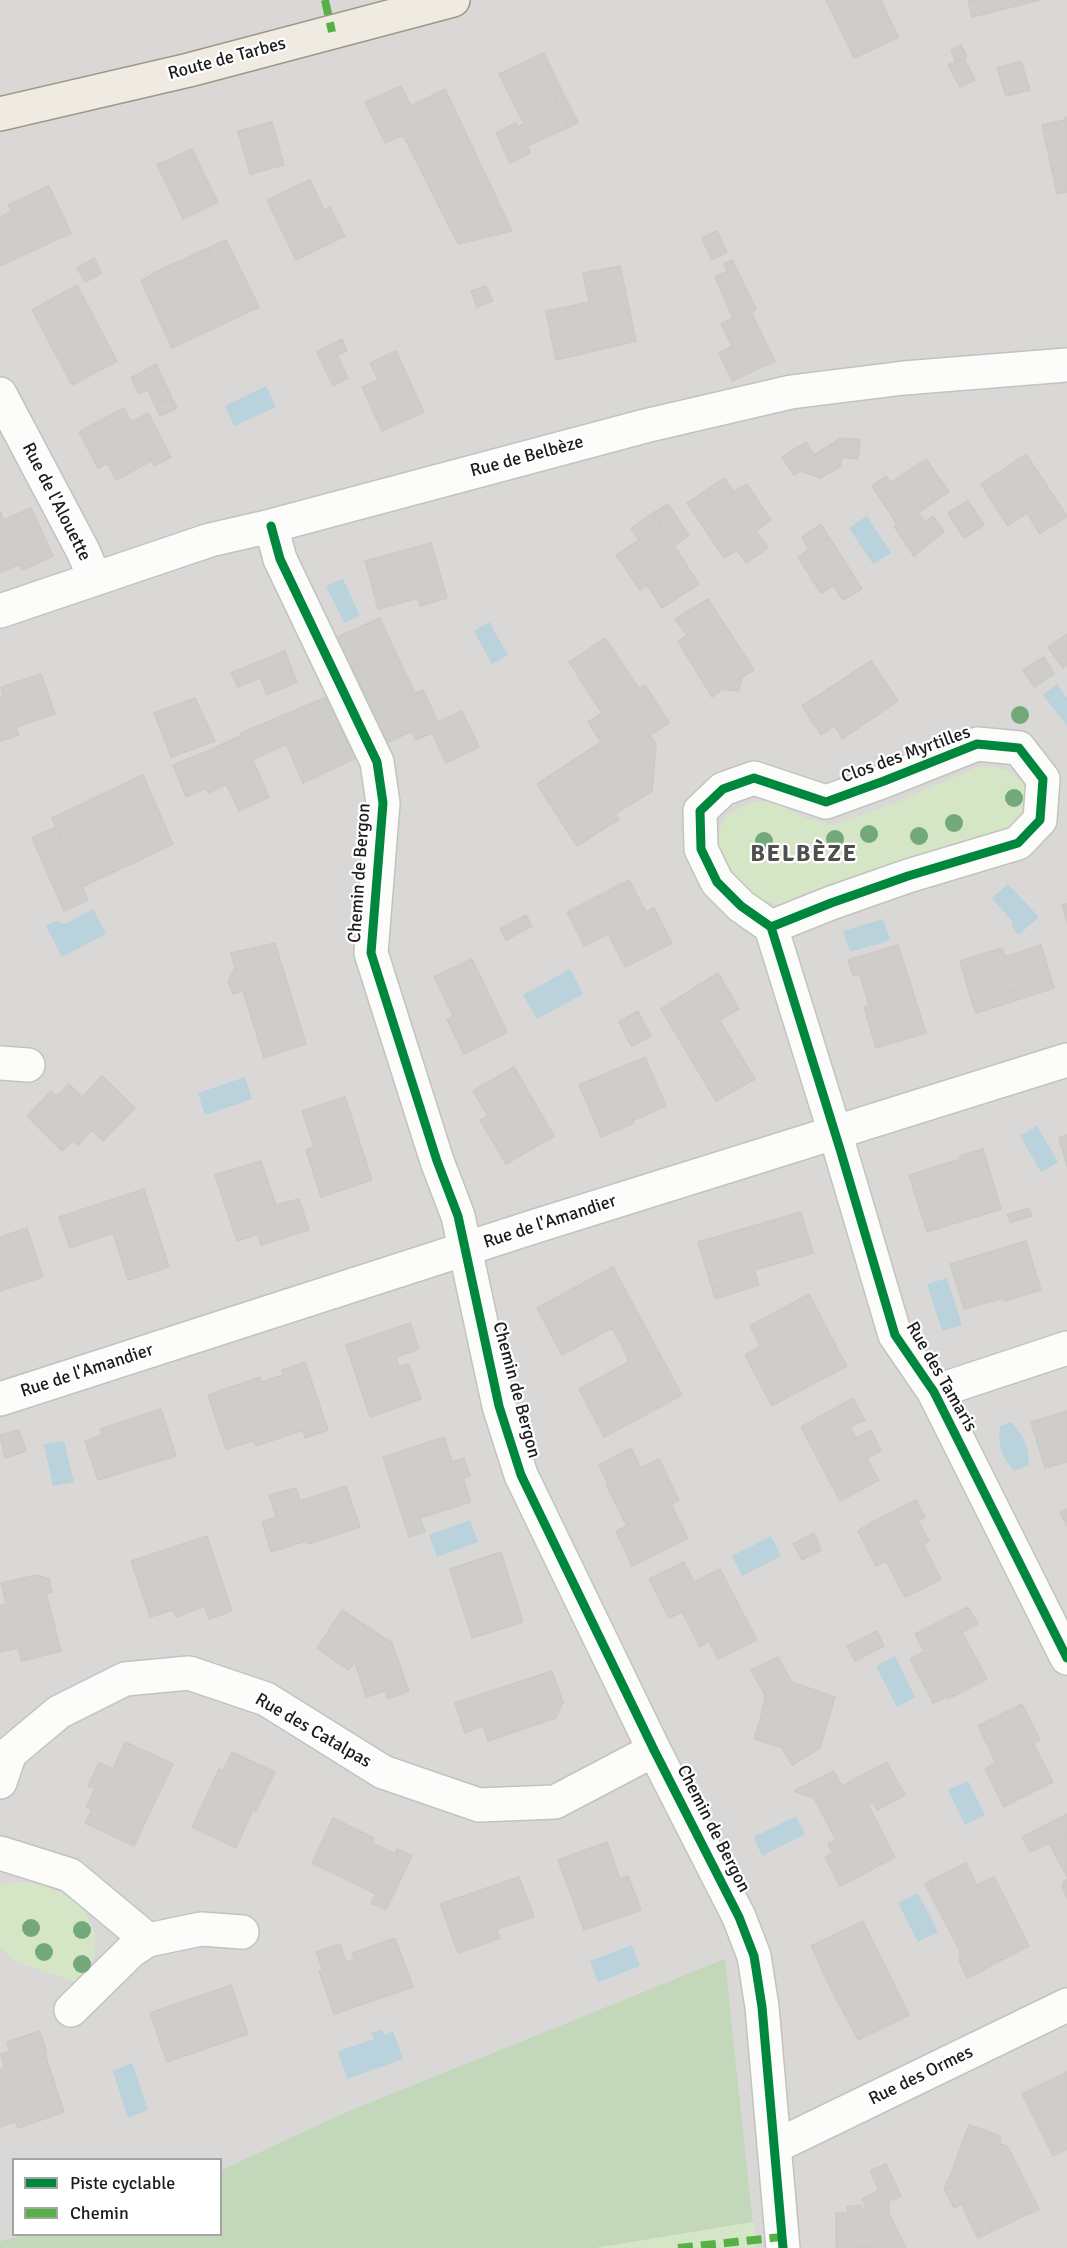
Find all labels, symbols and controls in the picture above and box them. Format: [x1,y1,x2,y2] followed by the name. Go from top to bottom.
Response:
[166,33,288,85] street label: Route de Tarbes
[468,432,586,482] street label: Rue de Belbèze
[17,439,95,565] street label: Rue de l'Alouette
[838,722,974,788] street label: Clos des Myrtilles
[344,802,376,944] street label: Chemin de Bergon
[750,841,858,869] district label: BELBÈZE
[481,1190,619,1254] street label: Rue de l'Amandier
[901,1318,981,1436] street label: Rue des Tamaris
[487,1319,545,1461] street label: Chemin de Bergon
[18,1339,156,1403] street label: Rue de l'Amandier
[251,1689,375,1773] street label: Rue des Catalpas
[672,1762,754,1896] street label: Chemin de Bergon
[865,2041,977,2111] street label: Rue des Ormes
[12,2158,222,2236] legend
[70,2172,175,2194] text: Piste cyclable
[70,2202,129,2224] text: Chemin

